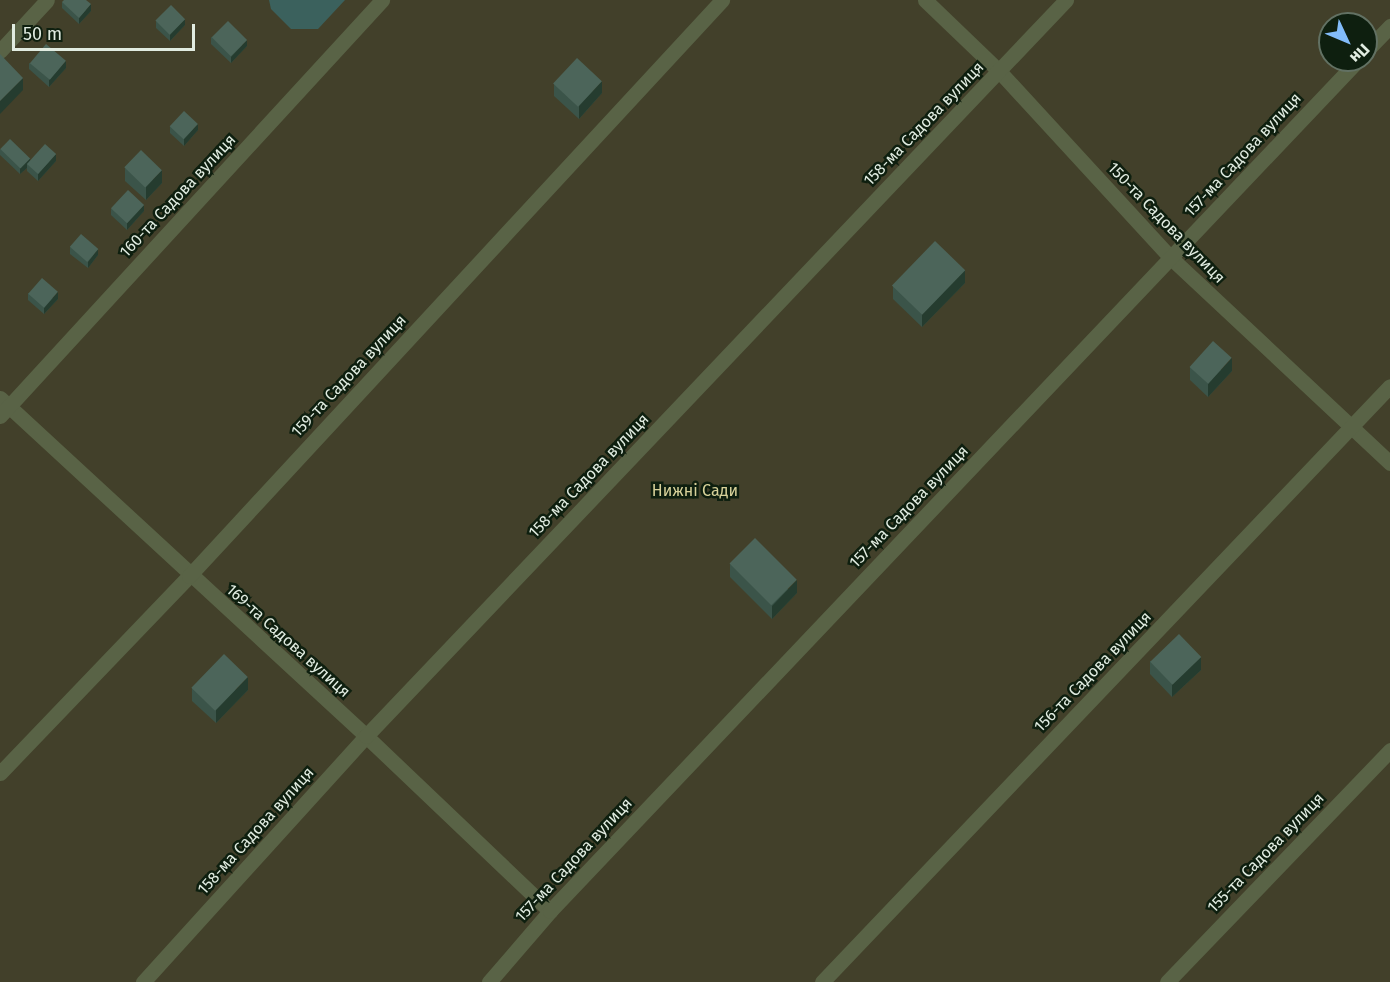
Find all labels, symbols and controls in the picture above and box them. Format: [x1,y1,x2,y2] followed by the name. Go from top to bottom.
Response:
[15,12,198,50] scale bar
[1318,12,1378,72] north arrow
[23,23,62,45] text: 50 m
[1346,40,1374,67] text: Пн
[860,58,988,190] street label: 158-ма Садова вулиця
[1180,89,1306,221] street label: 157-ма Садова вулиця
[116,131,240,261] street label: 160-та Садова вулиця
[1103,159,1229,287] street label: 150-та Садова вулиця
[287,311,411,441] street label: 159-та Садова вулиця
[525,410,653,542] street label: 158-ма Садова вулиця
[846,442,972,572] street label: 157-ма Садова вулиця
[652,481,738,501] park label: Нижні Сади
[222,580,354,702] street label: 169-та Садова вулиця
[1030,608,1156,736] street label: 156-та Садова вулиця
[194,763,318,899] street label: 158-ма Садова вулиця
[1204,789,1328,917] street label: 155-та Садова вулиця
[511,794,637,926] street label: 157-ма Садова вулиця

